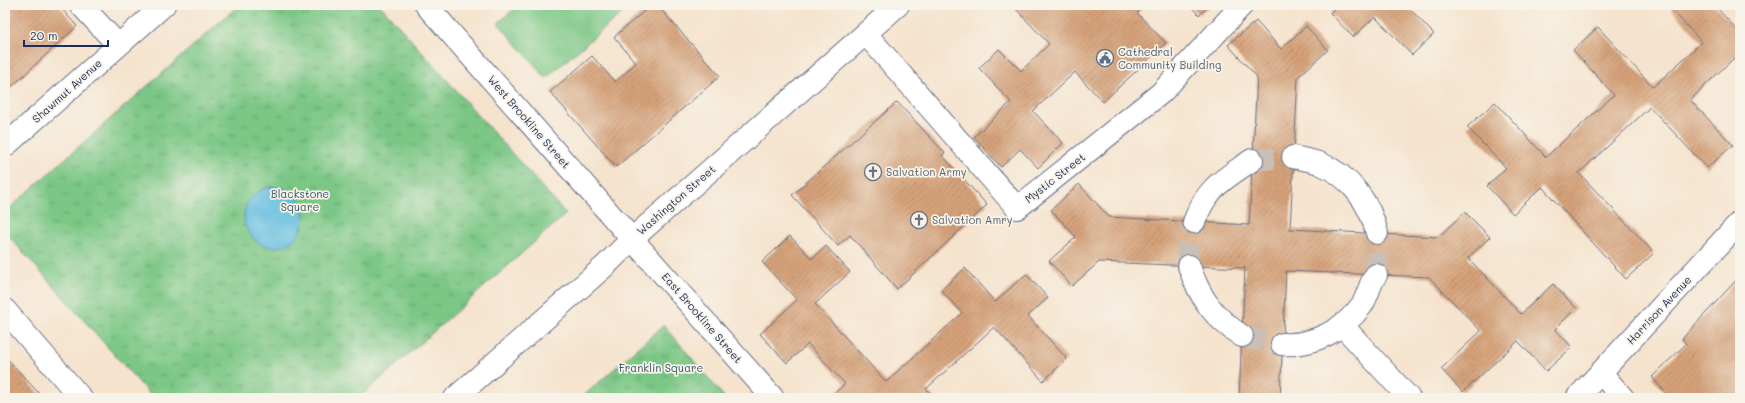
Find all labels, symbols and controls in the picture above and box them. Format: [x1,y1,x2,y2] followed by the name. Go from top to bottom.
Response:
[24,22,108,48] scale bar
[30,27,58,43] text: 20 m
[1118,44,1221,72] place label: Cathedral Community Building
[1095,48,1115,68] public building icon: Cathedral Community Building
[29,55,105,126] street label: Shawmut Avenue
[485,72,574,172] street label: West Brookline Street
[1021,149,1088,206] street label: Mystic Street
[633,161,718,238] street label: Washington Street
[863,162,883,182] church icon: Salvation Army
[886,164,967,179] place label: Salvation Army
[271,186,329,214] park label: Blackstone Square
[909,210,929,230] church icon: Salvation Amry
[932,212,1013,227] place label: Salvation Amry
[659,269,746,366] street label: East Brookline Street
[1623,272,1694,347] street label: Harrison Avenue
[619,360,704,375] park label: Franklin Square

